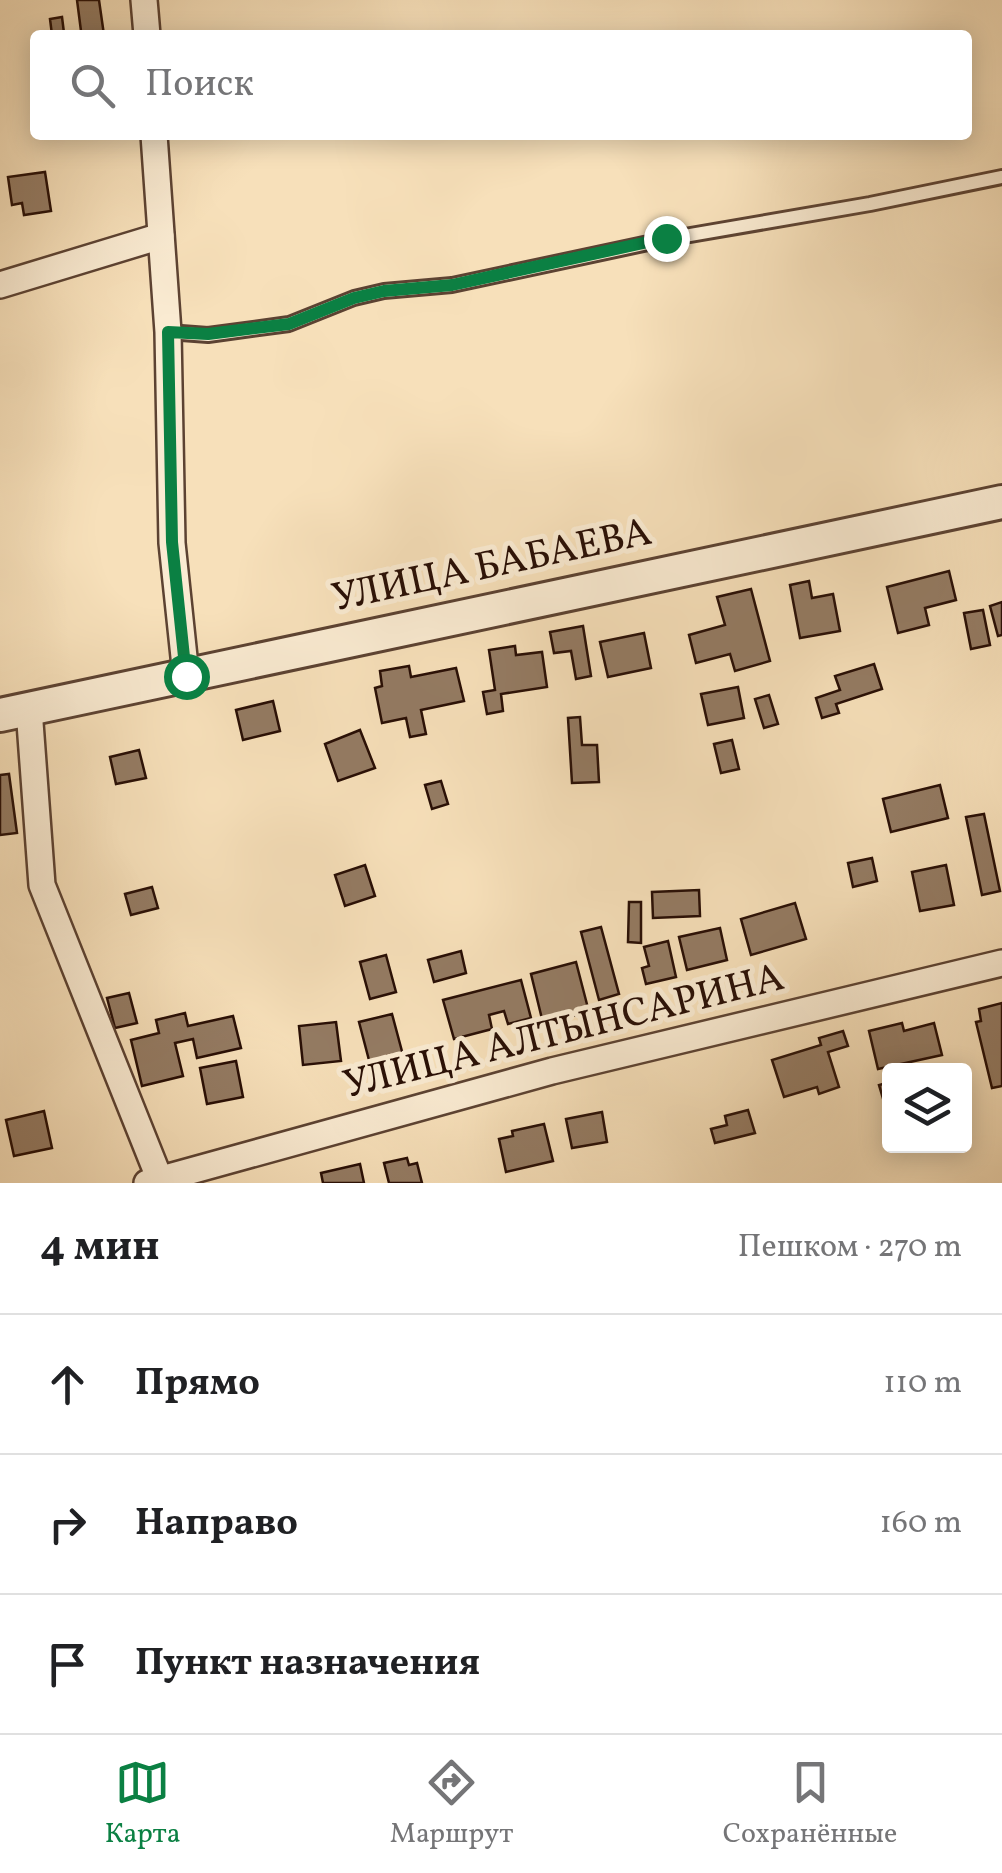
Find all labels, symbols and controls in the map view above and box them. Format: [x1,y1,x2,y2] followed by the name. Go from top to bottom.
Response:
[30,30,972,140] search box
[65,58,120,113] icon: search
[145,59,254,112] text: Поиск
[644,216,690,262] route end
[327,506,657,628] street label: УЛИЦА БАБАЕВА
[164,654,210,700] route start
[338,951,790,1115] street label: УЛИЦА АЛТЫНСАРИНА
[882,1063,972,1153] map controls
[882,1063,972,1153] button: layers
[40,1219,160,1278] text: 4 мин
[738,1226,962,1270] text: Пешком · 270 m
[40,1357,95,1412] icon: ahead
[135,1358,260,1411] text: Прямо
[883,1362,962,1406] text: 110 m
[40,1497,95,1552] icon: right
[135,1498,298,1551] text: Направо
[879,1502,962,1546] text: 160 m
[40,1637,95,1692] icon: arrive
[135,1638,480,1691] text: Пункт назначения
[105,1755,181,1854] tab: Карта
[390,1755,513,1854] tab: Маршрут
[723,1755,897,1854] tab: Сохранённые

